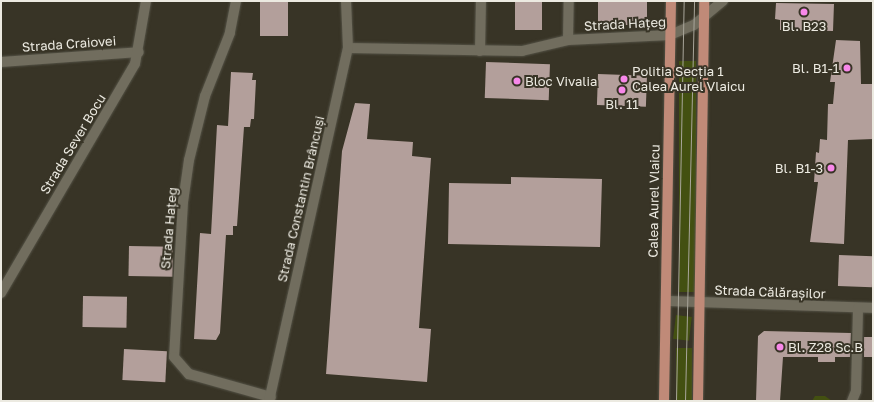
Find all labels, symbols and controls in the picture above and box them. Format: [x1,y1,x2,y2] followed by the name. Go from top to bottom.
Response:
[799,7,809,17] marker: Bl. B23
[584,14,666,34] street label: Strada Hațeg
[782,18,826,34] place label: Bl. B23
[21,33,117,55] street label: Strada Craiovei
[792,60,839,76] place label: Bl. B1-1
[842,63,852,73] marker: Bl. B1-1
[632,64,745,95] place label: Politia Secția 1 Calea Aurel Vlaicu
[525,73,597,89] place label: Bloc Vivalia
[619,74,629,84] marker: Politia Secția 1 Calea Aurel Vlaicu
[512,76,522,86] marker: Bloc Vivalia
[617,85,627,95] marker: Bl. 11
[37,91,109,197] street label: Strada Sever Bocu
[605,96,639,112] place label: Bl. 11
[274,114,328,284] street label: Strada Constantin Brâncuși
[645,144,663,258] street label: Calea Aurel Vlaicu
[775,160,823,176] place label: Bl. B1-3
[826,163,836,173] marker: Bl. B1-3
[158,186,180,270] street label: Strada Hațeg
[714,282,826,302] street label: Strada Călărașilor
[788,339,863,355] place label: Bl. Z28 Sc.B
[775,342,785,352] marker: Bl. Z28 Sc.B

